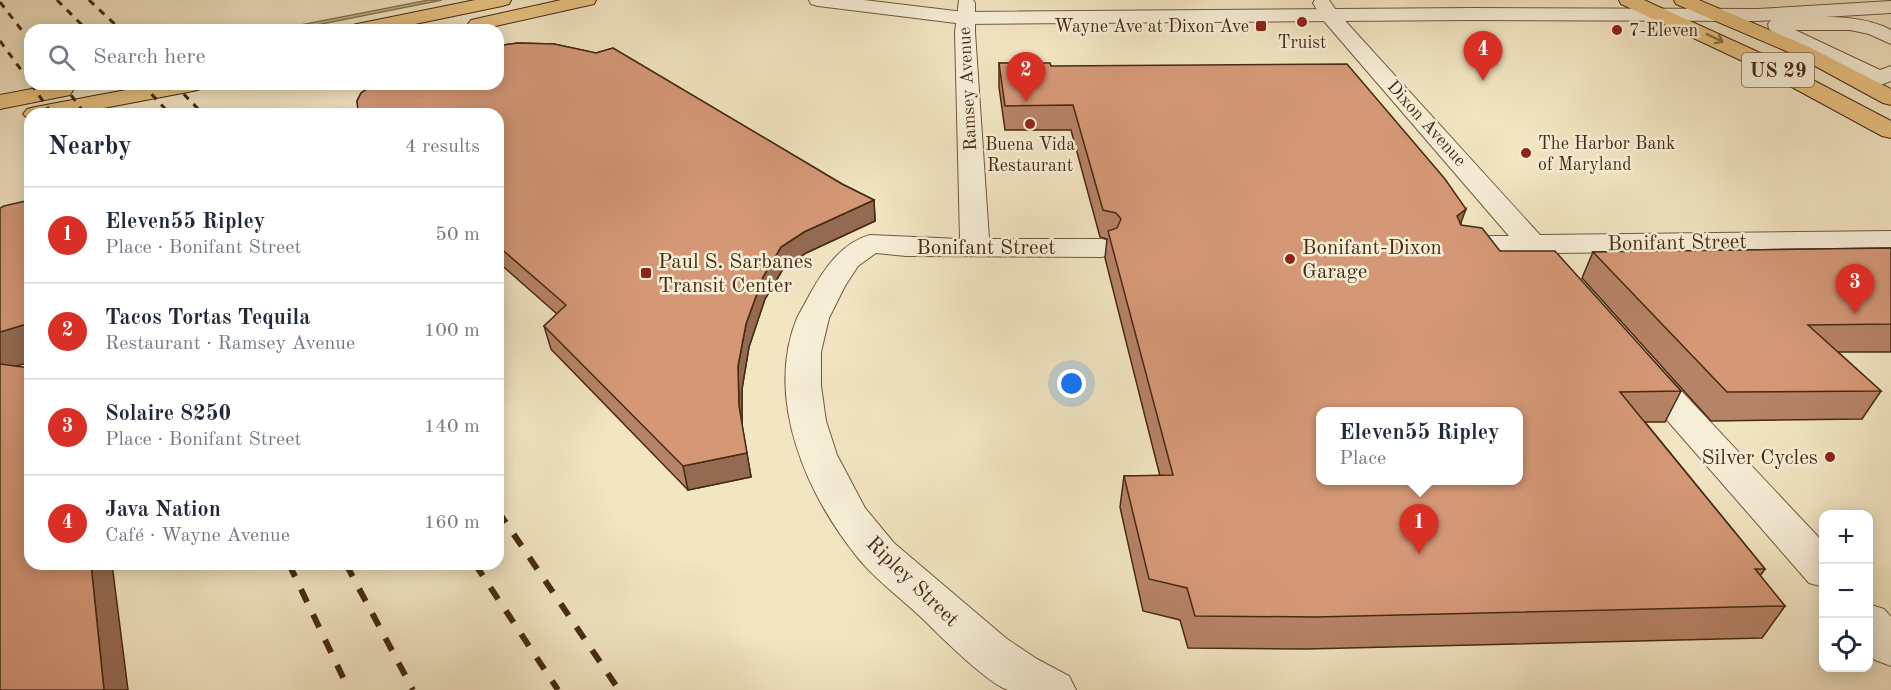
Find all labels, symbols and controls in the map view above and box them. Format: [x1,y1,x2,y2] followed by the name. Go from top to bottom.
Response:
[1295,15,1309,29] marker: Truist
[1054,18,1249,36] place label: Wayne Ave at Dixon Ave
[1254,19,1268,33] marker: Wayne Ave at Dixon Ave
[1629,22,1699,40] place label: 7-Eleven
[1610,23,1624,37] marker: 7-Eleven
[24,24,504,90] search box
[956,27,980,151] street label: Ramsey Avenue
[1464,32,1502,81] pin: 4
[1706,33,1724,45] one-way arrow
[1278,34,1326,52] place label: Truist
[45,41,78,74] icon: search
[93,46,206,68] text: Search here
[1006,52,1046,102] pin: 2
[1742,53,1814,87] road number: US 29
[1383,77,1469,170] street label: Dixon Avenue
[1023,117,1037,131] marker: Buena Vida Restaurant
[48,134,132,160] text: Nearby
[1538,135,1675,174] place label: The Harbor Bank of Maryland
[985,136,1075,175] place label: Buena Vida Restaurant
[405,137,480,157] text: 4 results
[1519,146,1533,160] marker: The Harbor Bank of Maryland
[105,211,265,233] text: Eleven55 Ripley
[62,225,73,245] text: 1
[435,225,480,245] text: 50 m
[1607,232,1747,255] street label: Bonifant Street
[105,238,301,258] text: Place · Bonifant Street
[916,238,1056,259] street label: Bonifant Street
[1302,238,1442,283] place label: Bonifant-Dixon Garage
[658,252,813,297] place label: Paul S. Sarbanes Transit Center
[1283,252,1297,266] marker: Bonifant-Dixon Garage
[1836,264,1874,314] pin: 3
[639,266,653,280] marker: Paul S. Sarbanes Transit Center
[105,307,310,329] text: Tacos Tortas Tequila
[62,321,73,341] text: 2
[424,321,480,341] text: 100 m
[105,334,355,354] text: Restaurant · Ramsey Avenue
[1057,369,1086,398] your location
[105,403,231,425] text: Solaire 8250
[1316,407,1523,485] popup
[62,417,73,437] text: 3
[424,417,480,437] text: 140 m
[1339,422,1500,444] text: Eleven55 Ripley
[105,430,301,450] text: Place · Bonifant Street
[1702,448,1818,469] place label: Silver Cycles
[1339,449,1386,469] text: Place
[1823,450,1837,464] marker: Silver Cycles
[105,499,221,521] text: Java Nation
[1400,504,1438,554] pin: 1
[1819,510,1873,672] map controls
[1819,510,1873,564] button: +
[62,513,73,533] text: 4
[424,513,480,533] text: 160 m
[105,526,290,546] text: Café · Wayne Avenue
[862,533,962,631] street label: Ripley Street
[1819,564,1873,618] button: −
[1819,618,1873,672] button: locate

